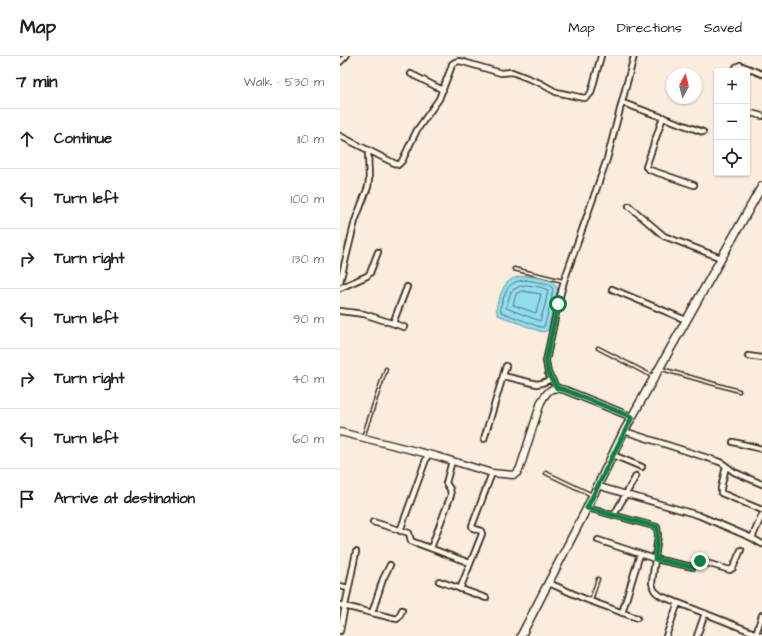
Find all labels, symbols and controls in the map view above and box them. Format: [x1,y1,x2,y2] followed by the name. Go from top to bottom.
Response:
[20,14,56,41] text: Map
[568,18,595,38] text: Map
[617,18,682,38] text: Directions
[704,18,742,38] text: Saved
[666,68,702,104] north arrow
[714,68,750,176] map controls
[714,68,750,104] button: +
[16,70,58,94] text: 7 min
[244,73,324,91] text: Walk · 530 m
[714,104,750,140] button: −
[16,128,38,150] icon: ahead
[54,128,112,149] text: Continue
[297,130,324,148] text: 110 m
[714,140,750,176] button: locate
[16,188,38,210] icon: left
[54,188,118,209] text: Turn left
[291,190,324,208] text: 100 m
[16,248,38,270] icon: right
[54,248,125,269] text: Turn right
[292,250,324,268] text: 130 m
[549,295,567,313] route start
[16,308,38,330] icon: left
[54,308,118,329] text: Turn left
[293,310,324,328] text: 90 m
[16,368,38,390] icon: right
[54,368,125,389] text: Turn right
[292,370,324,388] text: 40 m
[16,428,38,450] icon: left
[54,428,118,449] text: Turn left
[292,430,324,448] text: 60 m
[16,488,38,510] icon: arrive
[54,488,195,509] text: Arrive at destination
[691,552,709,570] route end

